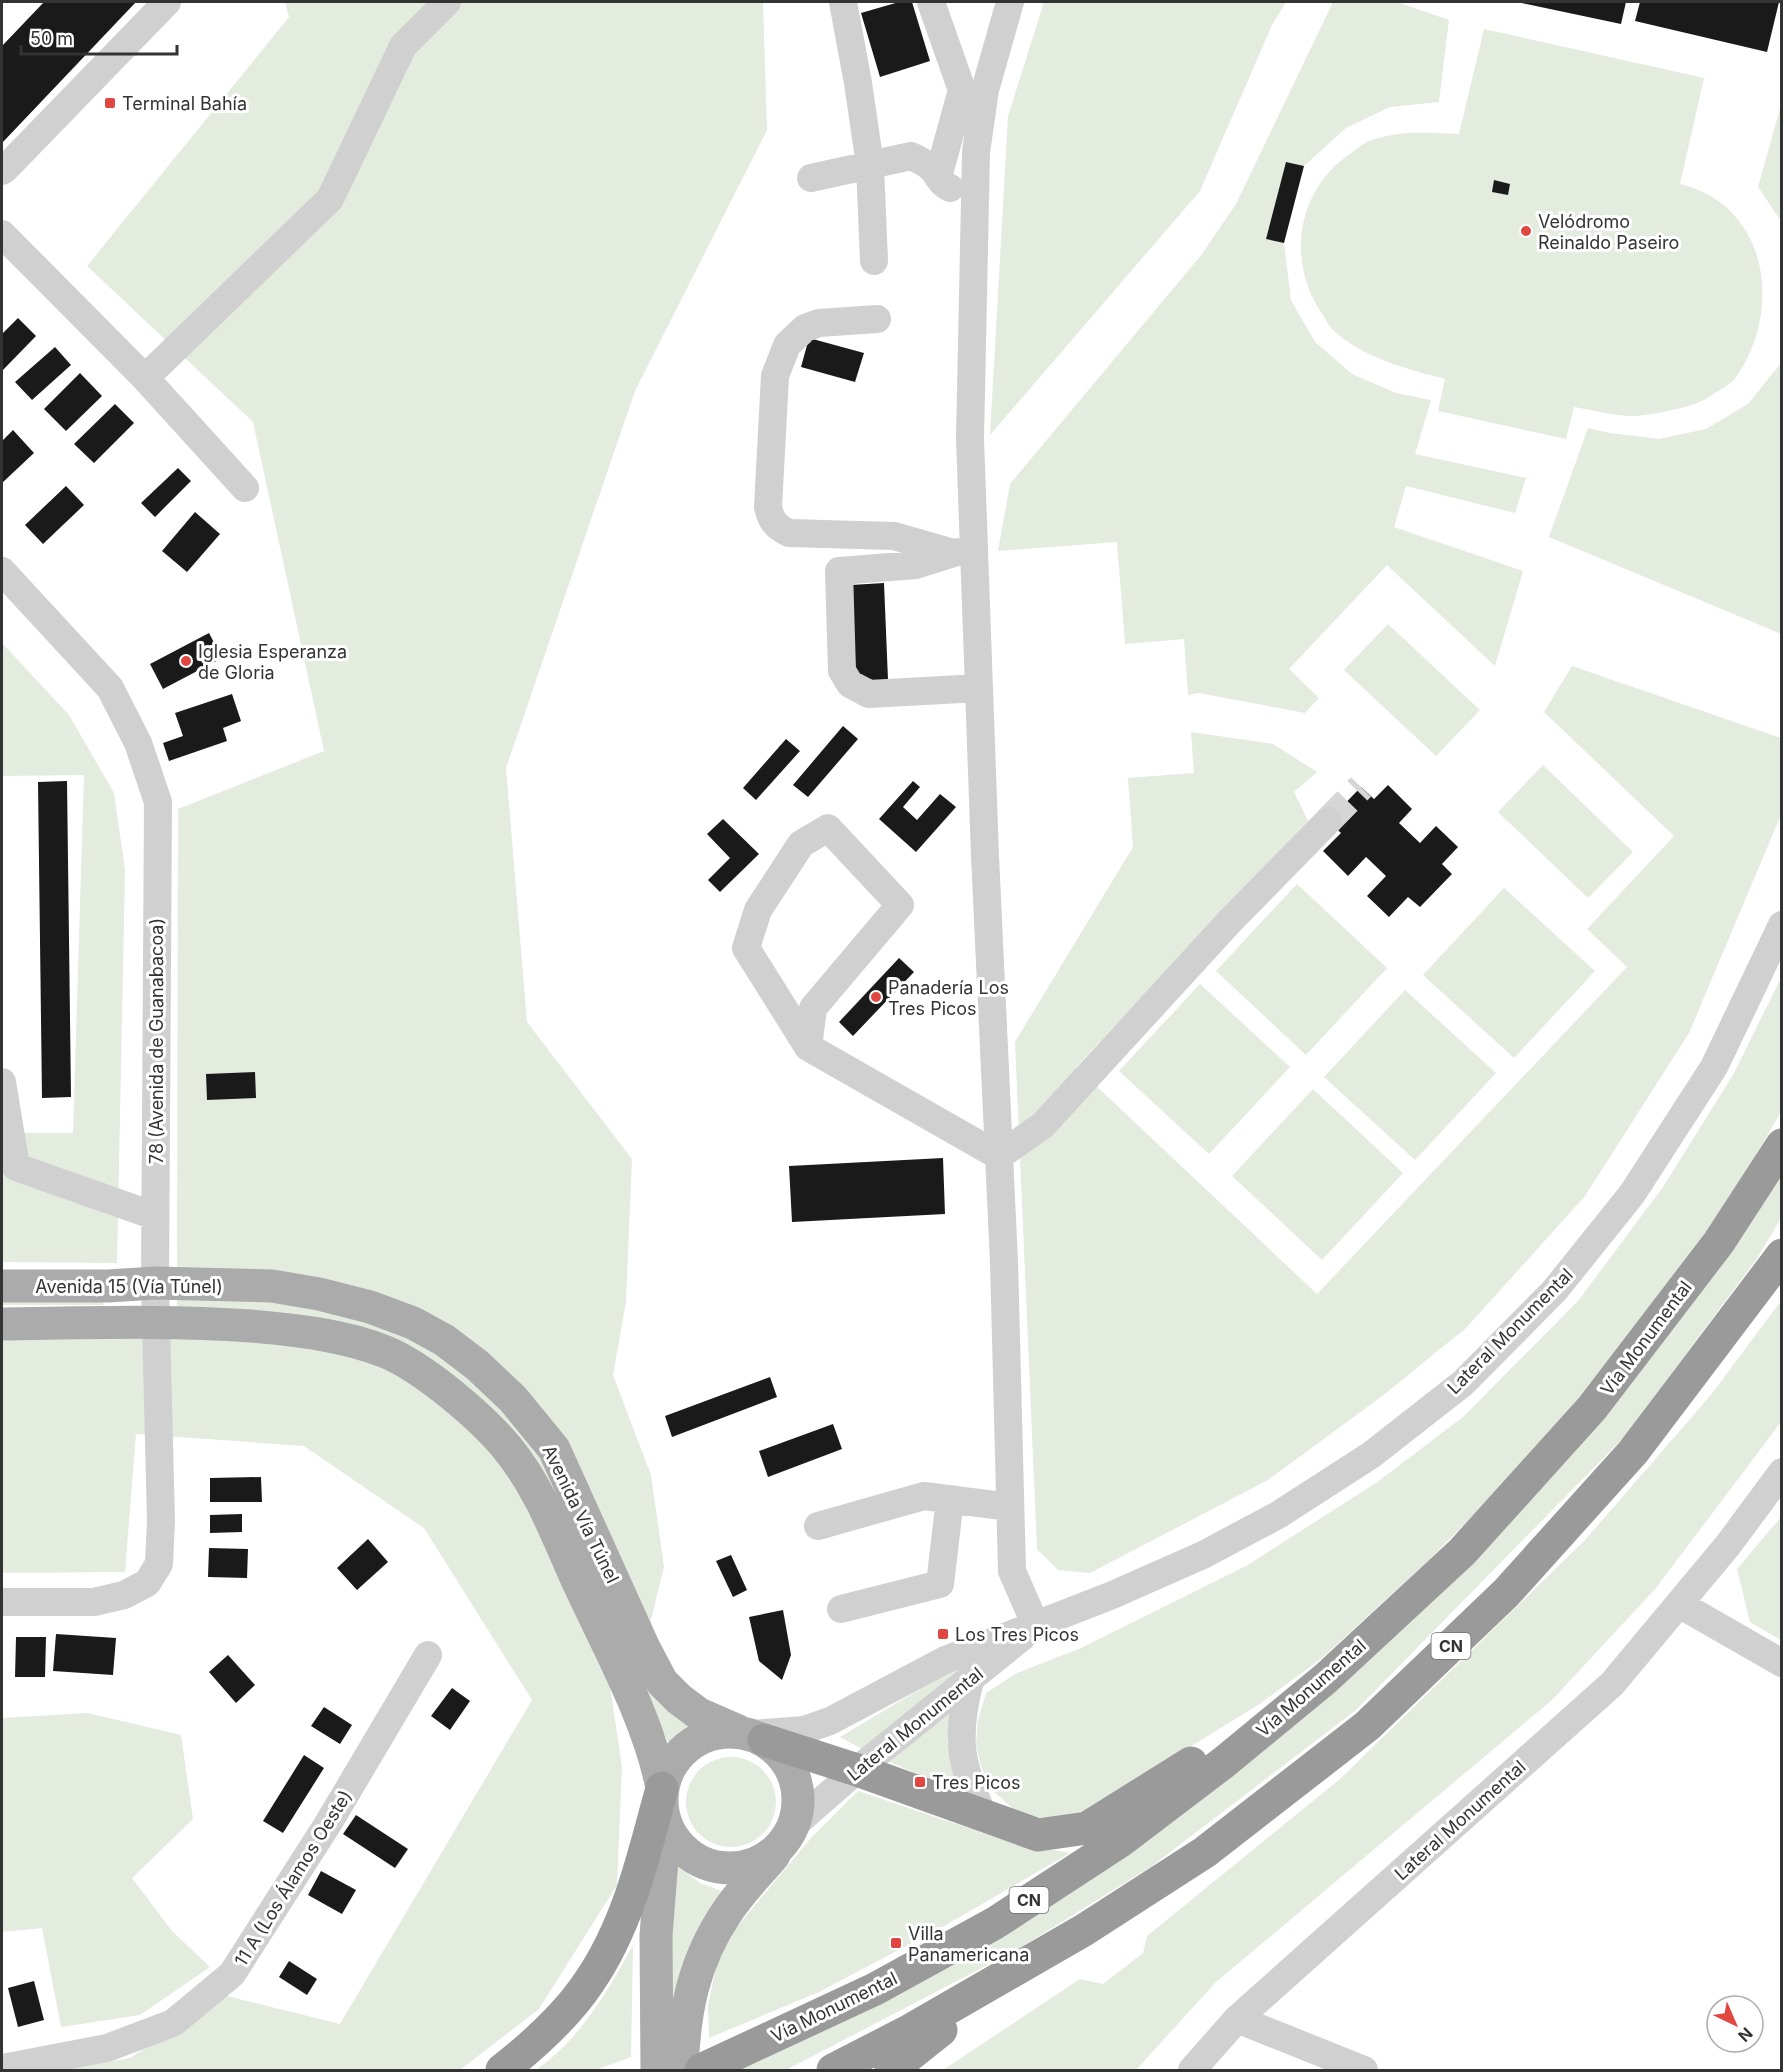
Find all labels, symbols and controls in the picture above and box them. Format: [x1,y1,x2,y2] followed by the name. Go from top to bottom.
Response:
[21,18,177,56] scale bar
[30,28,73,49] text: 50 m
[122,93,247,114] place label: Terminal Bahía
[103,96,117,110] marker: Terminal Bahía
[1538,211,1679,253] place label: Velódromo Reinaldo Paseiro
[1519,224,1533,238] marker: Velódromo Reinaldo Paseiro
[198,641,347,683] place label: Iglesia Esperanza de Gloria
[179,654,193,668] marker: Iglesia Esperanza de Gloria
[146,918,167,1164] street label: 78 (Avenida de Guanabacoa)
[888,977,1009,1019] place label: Panadería Los Tres Picos
[869,990,883,1004] marker: Panadería Los Tres Picos
[1443,1264,1577,1398] street label: Lateral Monumental
[35,1276,223,1297] street label: Avenida 15 (Vía Túnel)
[1596,1277,1696,1399] street label: Vía Monumental
[538,1442,624,1586] street label: Avenida Vía Túnel
[955,1624,1079,1645] place label: Los Tres Picos
[936,1627,950,1641] marker: Los Tres Picos
[1432,1633,1470,1659] road number: CN
[1252,1635,1370,1741] street label: Vía Monumental
[843,1663,987,1785] street label: Lateral Monumental
[1390,1756,1530,1884] street label: Lateral Monumental
[932,1772,1021,1793] place label: Tres Picos
[913,1775,927,1789] marker: Tres Picos
[229,1786,356,1970] street label: 11 A (Los Álamos Oeste)
[1010,1887,1048,1913] road number: CN
[908,1923,1029,1965] place label: Villa Panamericana
[889,1936,903,1950] marker: Villa Panamericana
[768,1967,900,2047] street label: Vía Monumental
[1705,1994,1765,2054] north arrow
[1734,2023,1757,2046] text: N

